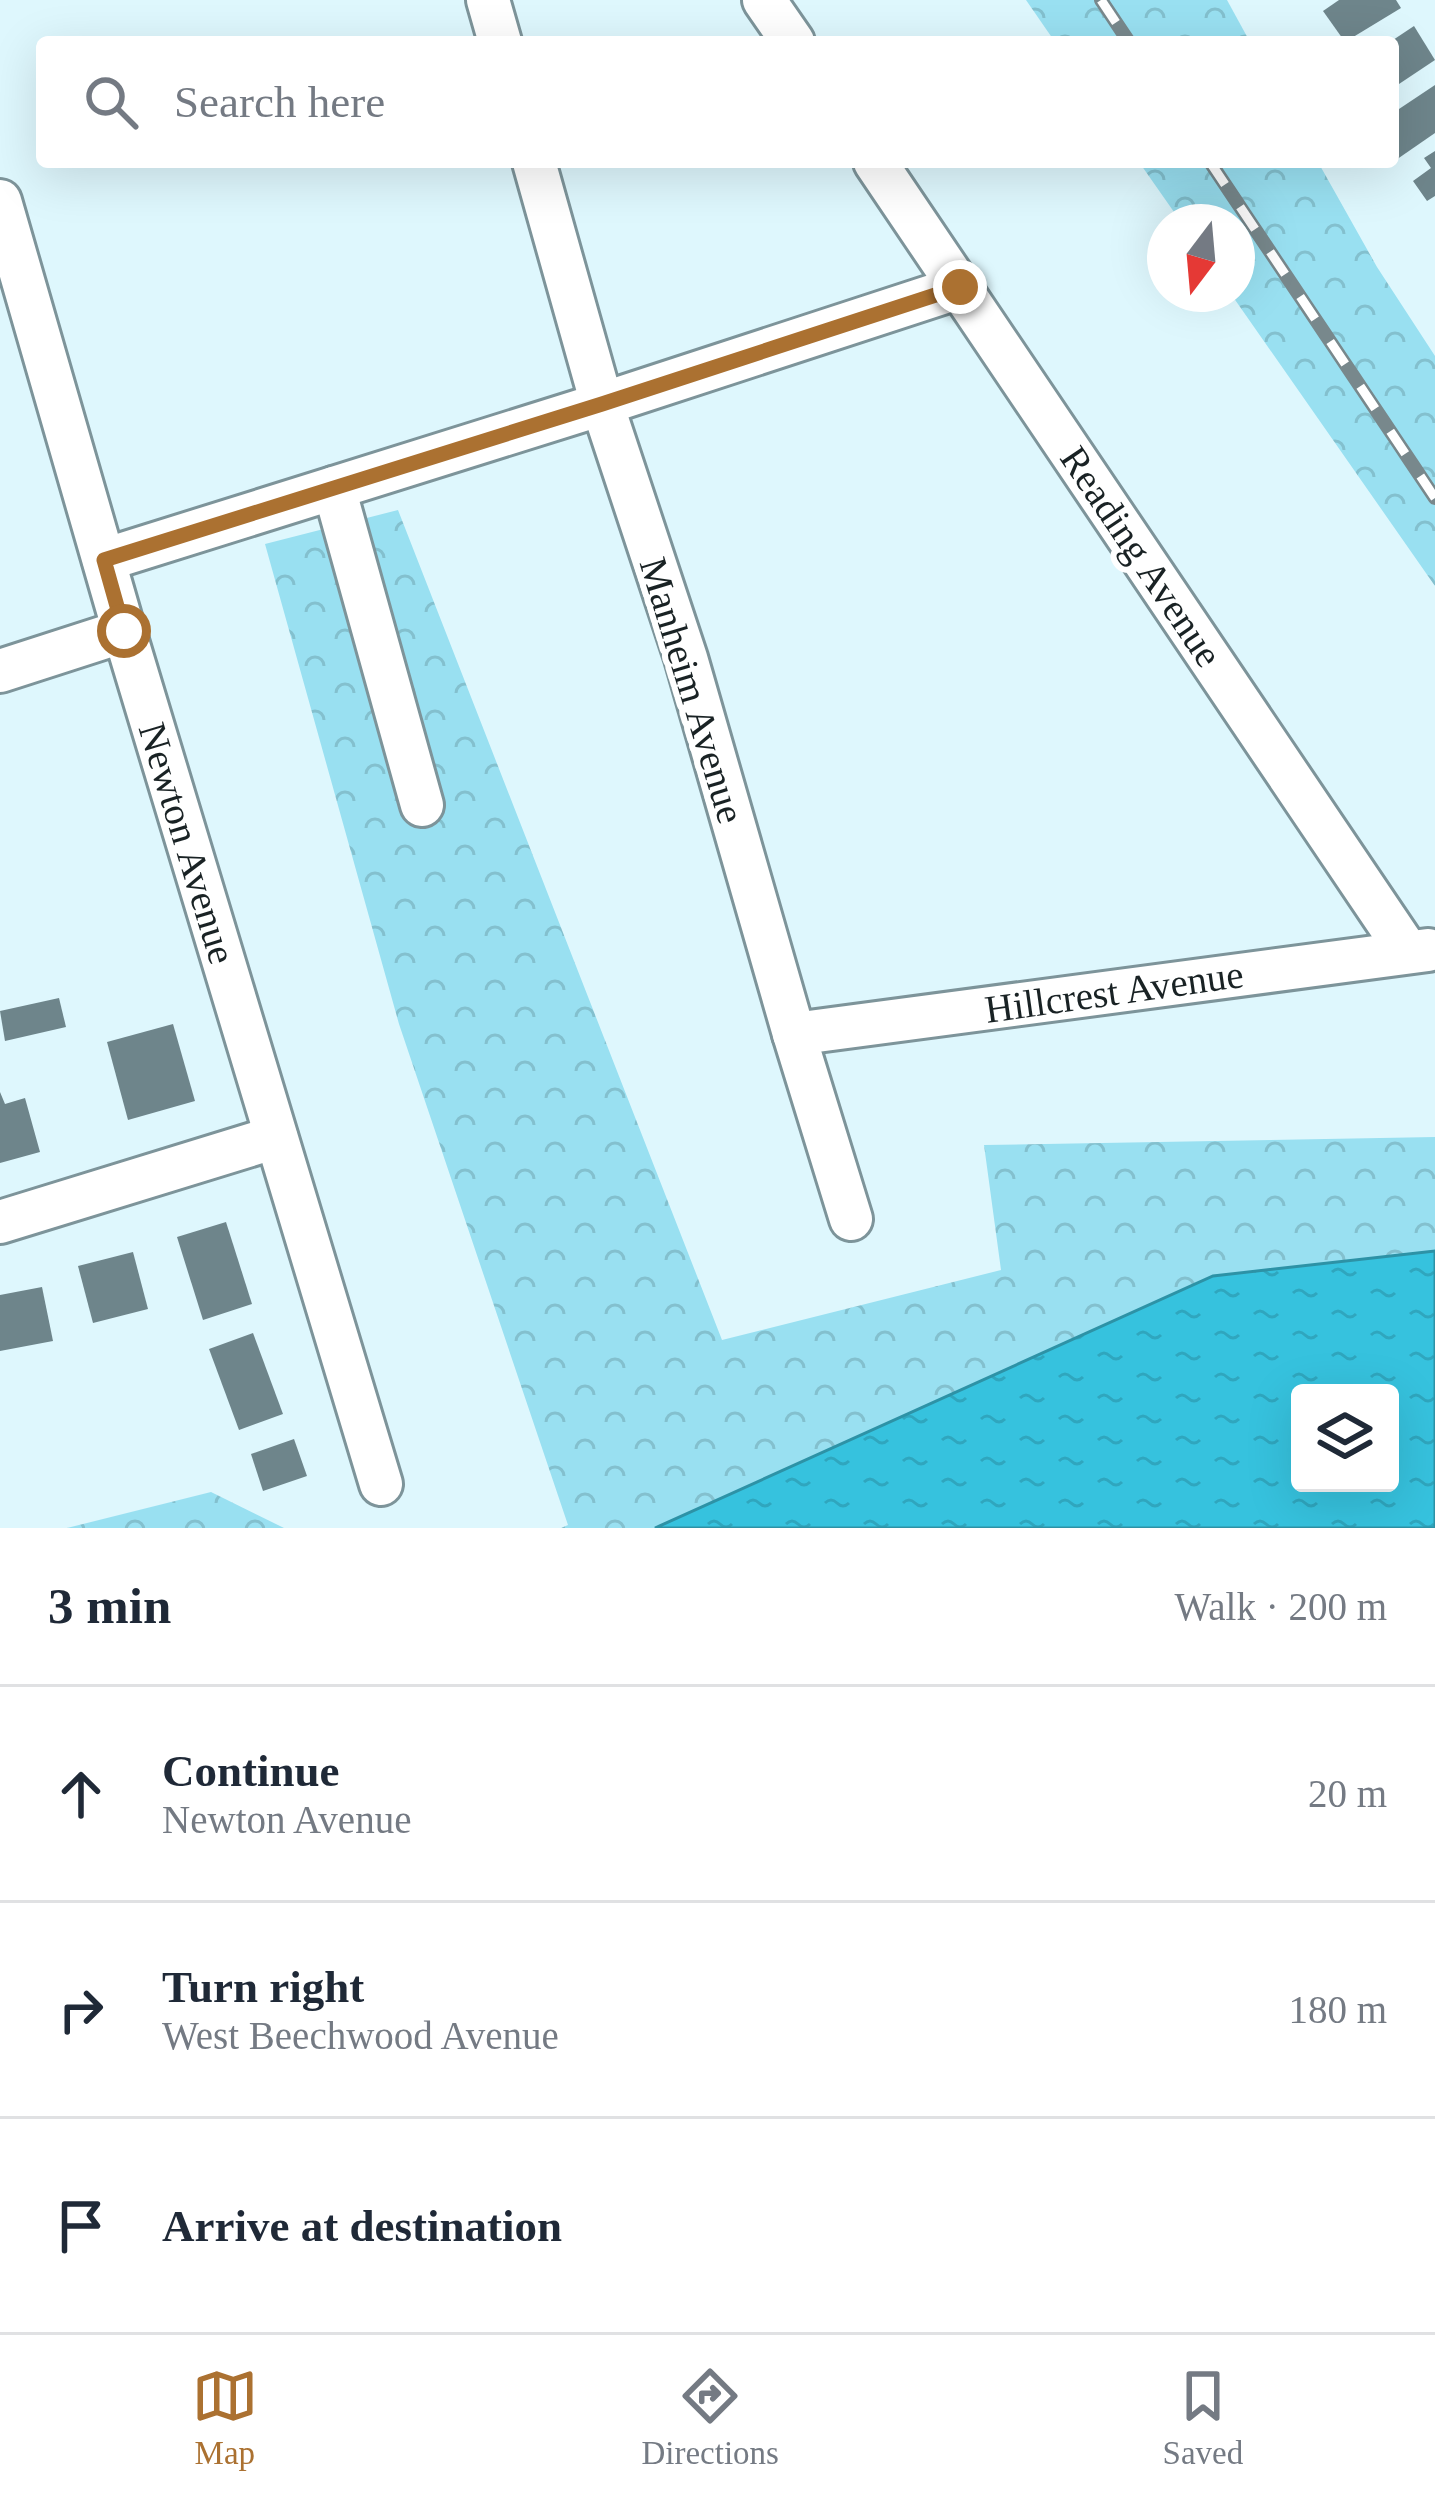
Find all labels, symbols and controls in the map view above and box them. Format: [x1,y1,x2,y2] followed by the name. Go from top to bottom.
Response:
[36,36,1399,168] search box
[78,69,144,135] icon: search
[174,77,385,127] text: Search here
[1147,204,1255,312] north arrow
[933,260,987,314] route end
[1051,438,1231,675] street label: Reading Avenue
[632,552,753,828] street label: Manheim Avenue
[97,604,151,658] route start
[130,718,245,969] street label: Newton Avenue
[982,952,1246,1031] street label: Hillcrest Avenue
[1291,1384,1399,1492] map controls
[1291,1384,1399,1492] button: layers
[48,1578,171,1634] text: 3 min
[1175,1585,1387,1628] text: Walk · 200 m
[162,1746,340,1796] text: Continue
[48,1761,114,1827] icon: ahead
[1308,1772,1387,1815] text: 20 m
[162,1798,411,1841] text: Newton Avenue
[162,1962,364,2012] text: Turn right
[48,1977,114,2043] icon: right
[1288,1988,1387,2031] text: 180 m
[162,2014,559,2057] text: West Beechwood Avenue
[48,2193,114,2259] icon: arrive
[162,2201,562,2251] text: Arrive at destination
[192,2363,258,2472] tab: Map
[641,2363,779,2472] tab: Directions
[1163,2363,1243,2472] tab: Saved

